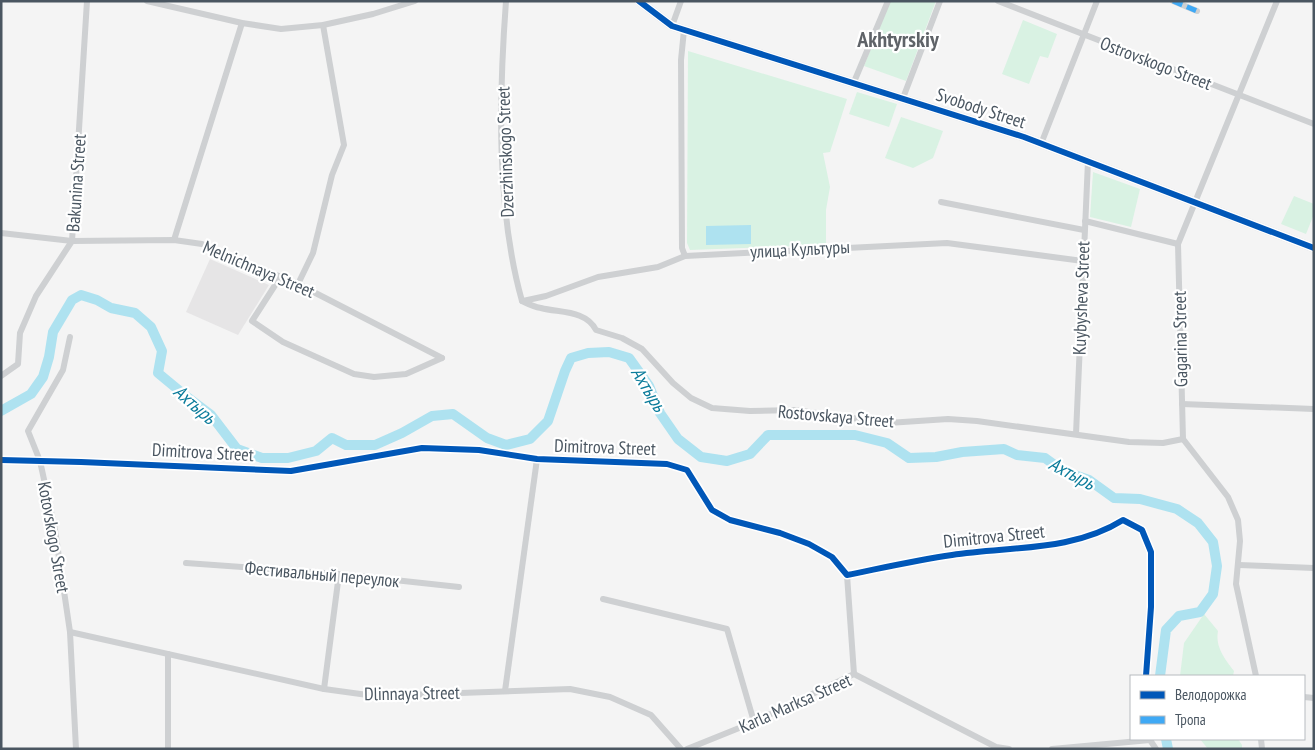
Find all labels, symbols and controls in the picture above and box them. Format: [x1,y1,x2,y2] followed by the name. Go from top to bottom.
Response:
[856,25,940,53] district label: Akhtyrskiy
[1097,31,1215,95] street label: Ostrovskogo Street
[933,83,1029,133] street label: Svobody Street
[491,86,519,218] street label: Dzerzhinskogo Street
[61,133,91,233] street label: Bakunina Street
[200,235,318,303] street label: Melnichnaya Street
[750,235,850,263] street label: улица Культуры
[1068,241,1094,355] street label: Kuybysheva Street
[1168,291,1192,387] street label: Gagarina Street
[626,362,672,417] water label: Ахтырь
[169,379,222,429] water label: Ахтырь
[777,399,895,433] street label: Rostovskaya Street
[554,434,656,460] street label: Dimitrova Street
[152,438,254,466] street label: Dimitrova Street
[1045,451,1100,495] water label: Ахтырь
[33,480,75,594] street label: Kotovskogo Street
[942,519,1046,553] street label: Dimitrova Street
[244,556,400,592] street label: Фестивальный переулок
[735,668,855,738] street label: Karla Marksa Street
[1130,675,1305,740] legend
[364,681,460,705] street label: Dlinnaya Street
[1175,685,1246,704] text: Велодорожка
[1175,710,1206,729] text: Тропа

